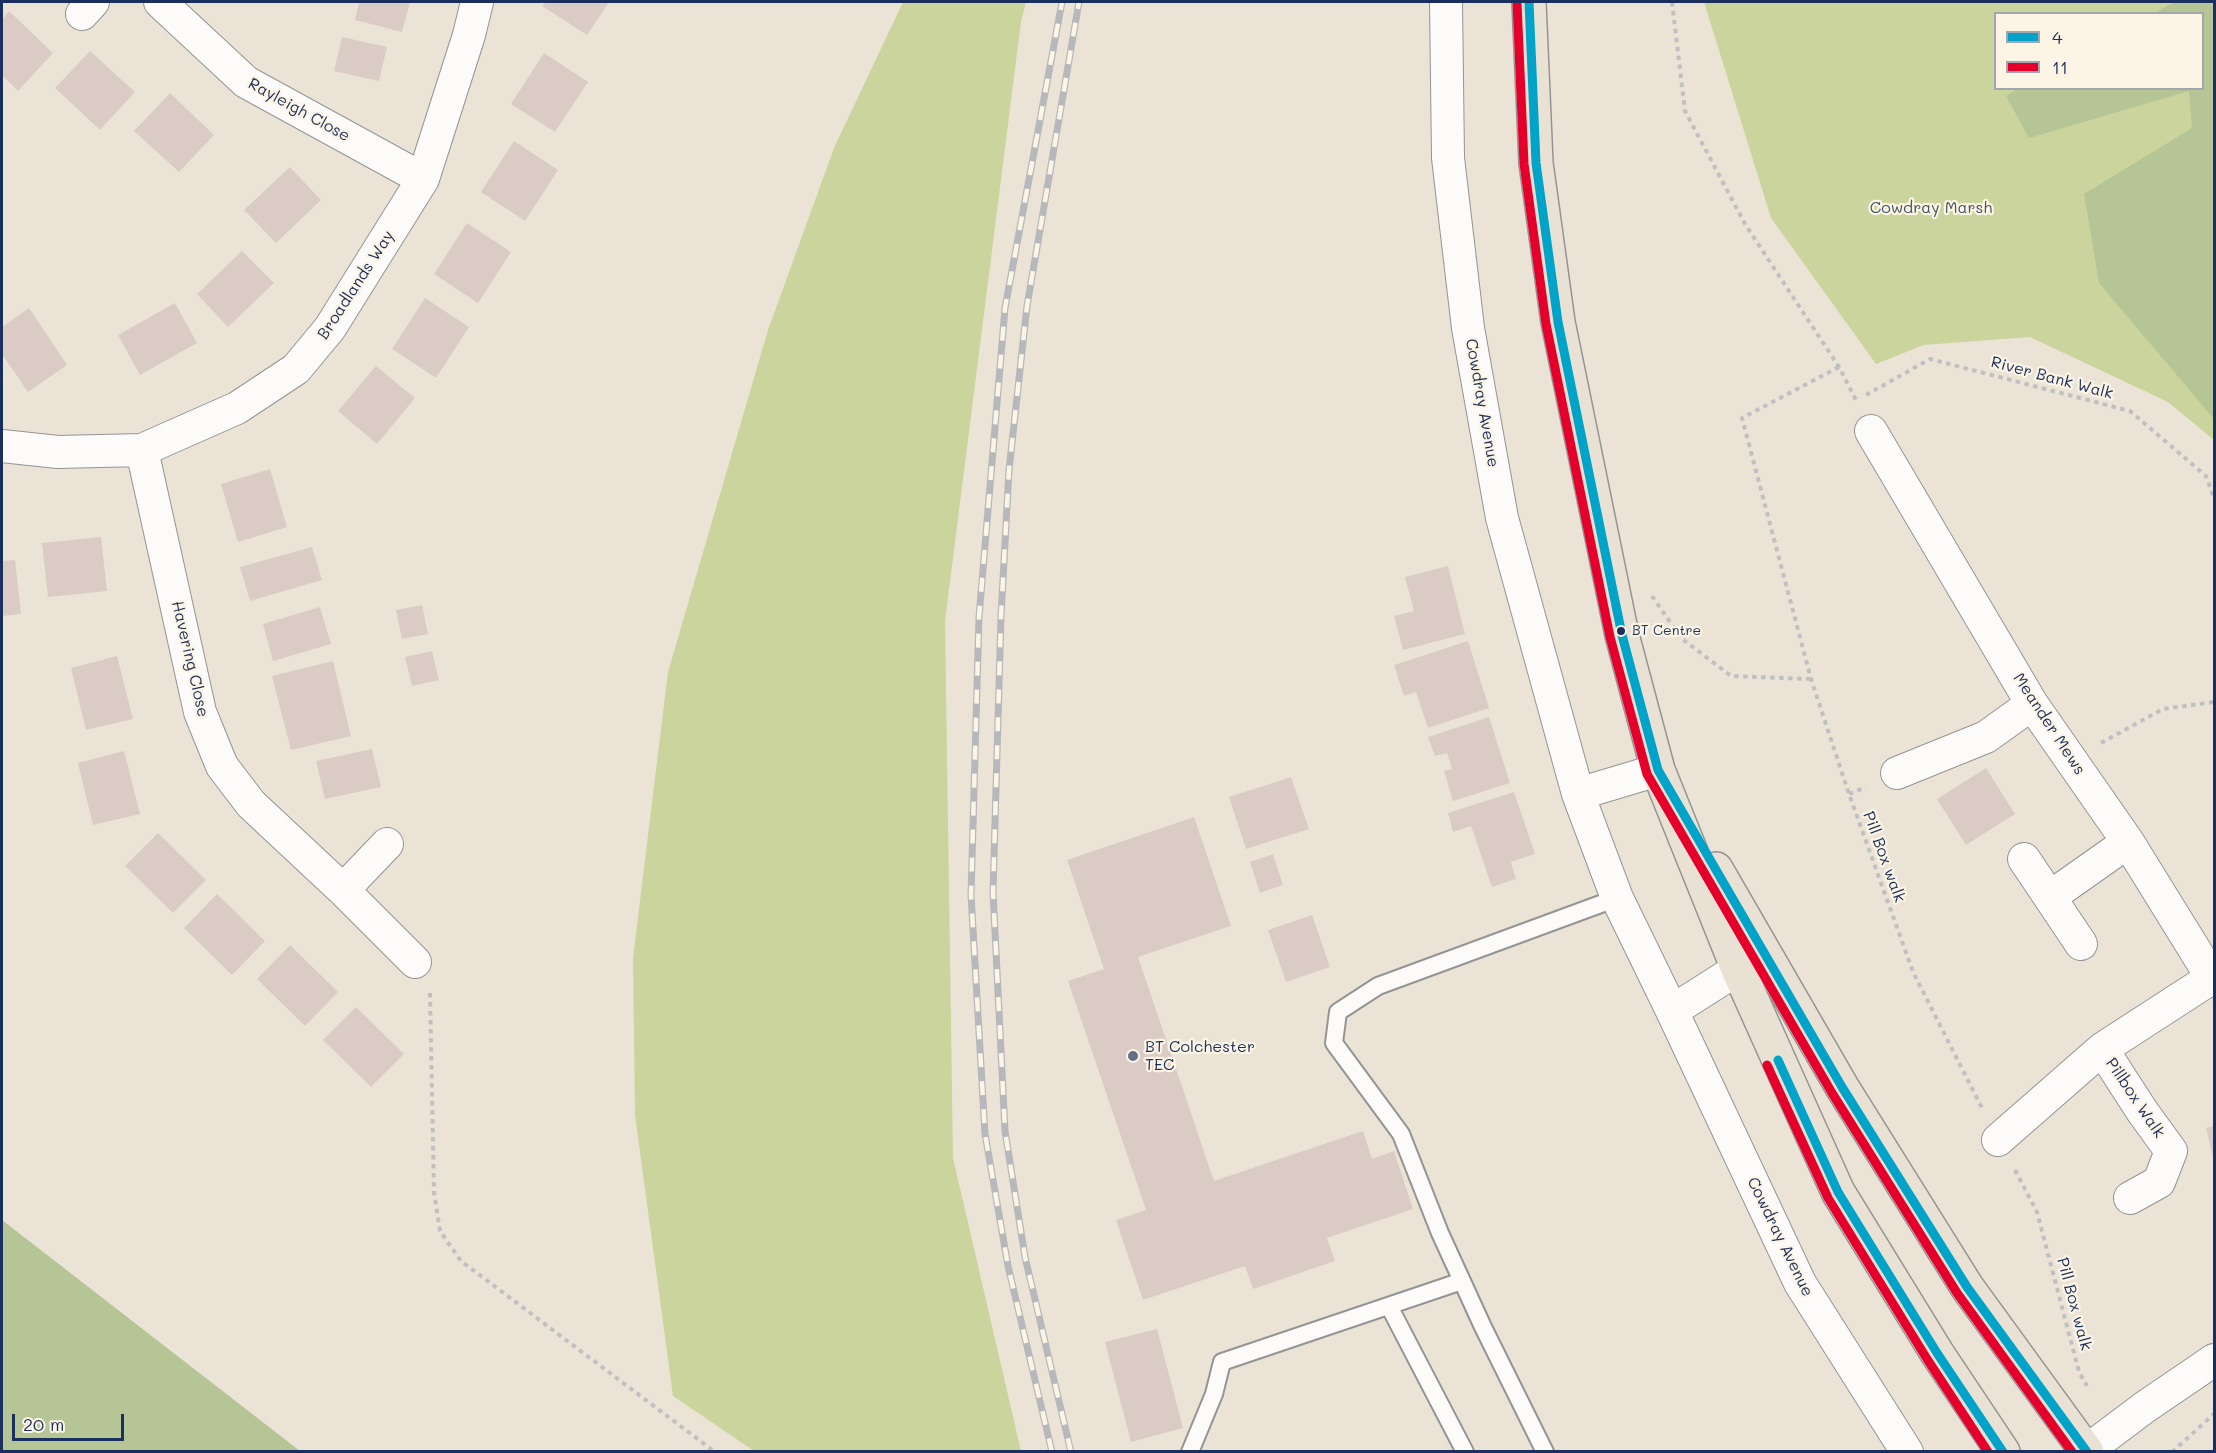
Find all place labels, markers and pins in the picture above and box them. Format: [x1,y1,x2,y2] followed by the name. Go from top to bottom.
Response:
[1632,623,1701,639] place label: BT Centre
[1615,625,1627,637] marker: BT Centre
[1145,1037,1255,1075] place label: BT Colchester TEC
[1126,1049,1140,1063] marker: BT Colchester TEC

